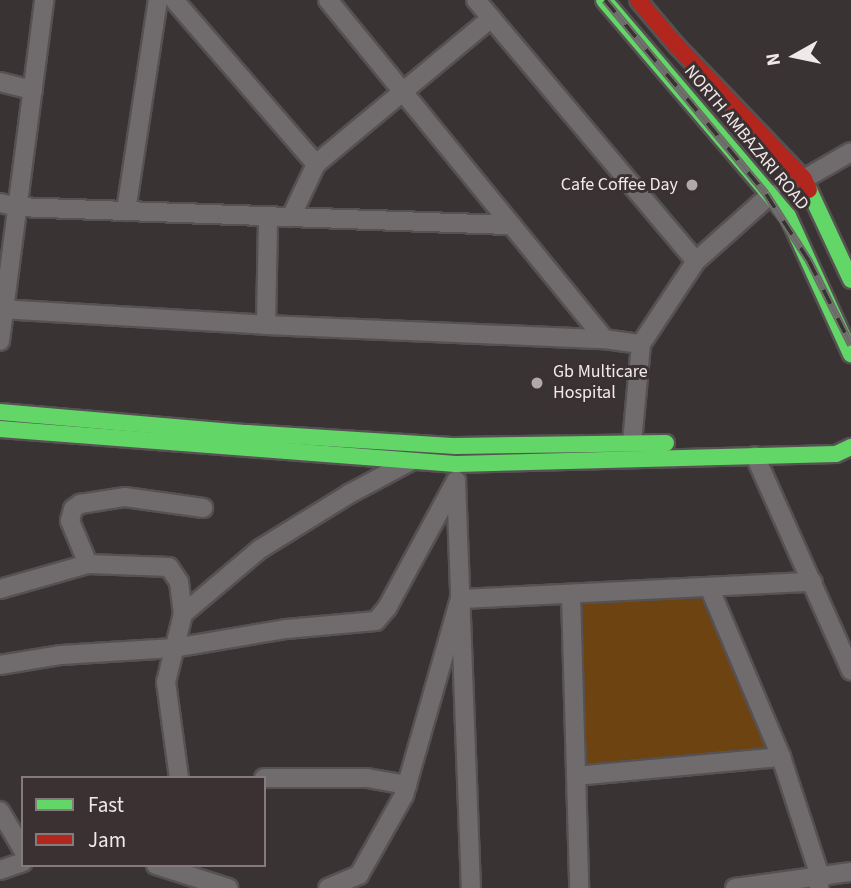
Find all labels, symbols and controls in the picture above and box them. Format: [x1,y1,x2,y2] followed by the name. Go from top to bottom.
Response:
[760,21,830,91] north arrow
[679,61,813,215] street label: NORTH AMBAZARI ROAD
[561,174,678,196] place label: Cafe Coffee Day
[684,177,700,193] marker: Cafe Coffee Day
[553,362,648,404] place label: Gb Multicare Hospital
[527,373,547,393] marker: Gb Multicare Hospital
[21,776,266,867] legend
[88,790,124,820] text: Fast
[88,825,126,855] text: Jam

